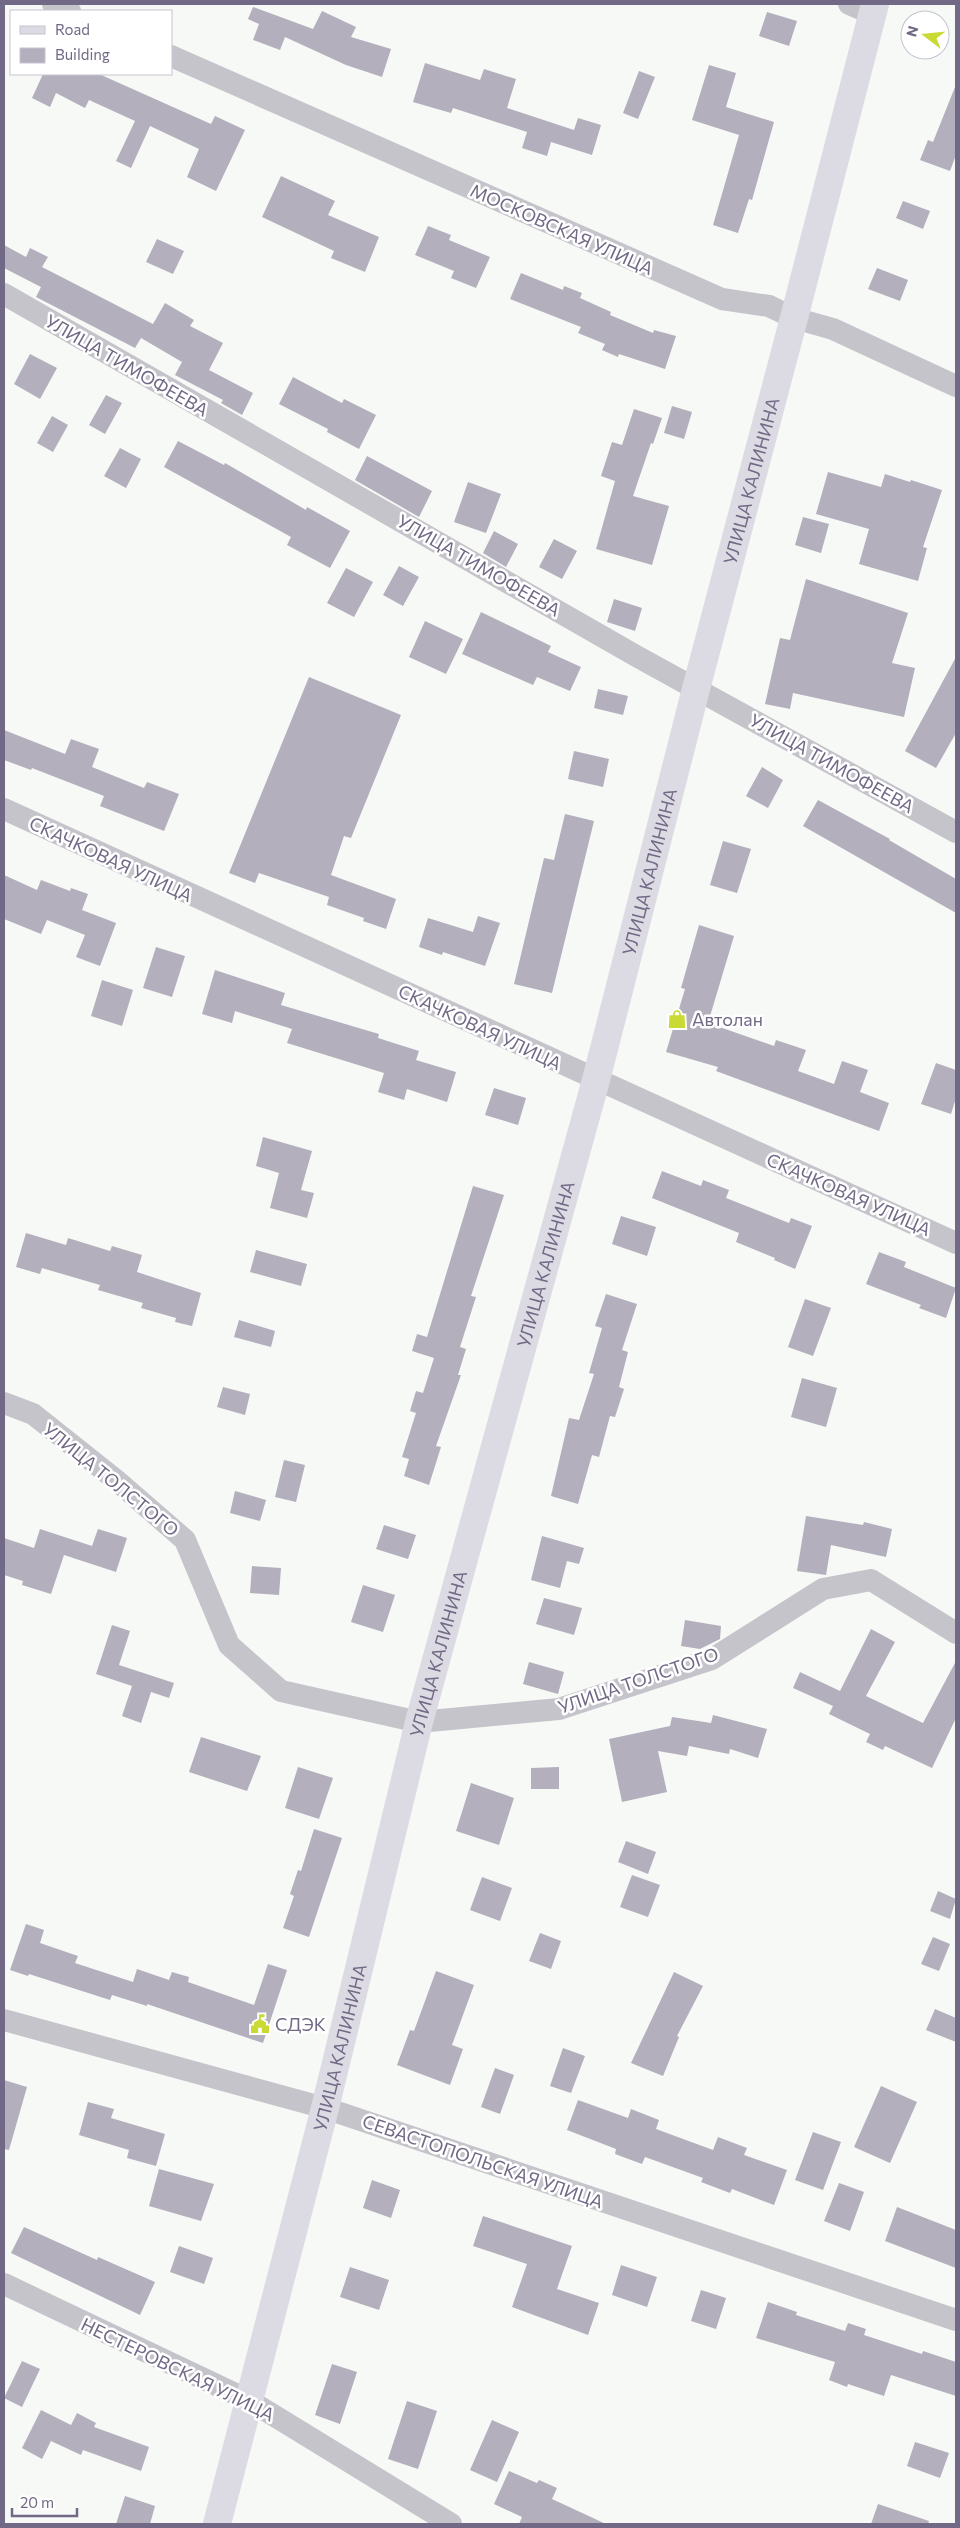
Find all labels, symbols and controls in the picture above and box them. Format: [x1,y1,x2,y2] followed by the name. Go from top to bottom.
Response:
[10,10,172,75] legend
[900,10,950,60] north arrow
[55,20,90,38] text: Road
[902,24,922,39] text: N
[55,45,110,63] text: Building
[467,179,657,279] street label: МОСКОВСКАЯ УЛИЦА
[42,309,212,421] street label: УЛИЦА ТИМОФЕЕВА
[718,395,784,567] street label: УЛИЦА КАЛИНИНА
[394,509,564,621] street label: УЛИЦА ТИМОФЕЕВА
[746,709,918,817] street label: УЛИЦА ТИМОФЕЕВА
[617,786,681,958] street label: УЛИЦА КАЛИНИНА
[26,812,196,906] street label: СКАЧКОВАЯ УЛИЦА
[395,980,565,1074] street label: СКАЧКОВАЯ УЛИЦА
[666,1008,688,1030] shop icon: Автолан
[692,1008,763,1030] place label: Автолан
[763,1148,935,1240] street label: СКАЧКОВАЯ УЛИЦА
[512,1178,579,1350] street label: УЛИЦА КАЛИНИНА
[39,1417,183,1541] street label: УЛИЦА ТОЛСТОГО
[405,1568,471,1739] street label: УЛИЦА КАЛИНИНА
[555,1642,721,1718] street label: УЛИЦА ТОЛСТОГО
[308,1961,371,2134] street label: УЛИЦА КАЛИНИНА
[249,2013,271,2035] public building icon: СДЭК
[275,2013,326,2035] place label: СДЭК
[360,2109,606,2213] street label: СЕВАСТОПОЛЬСКАЯ УЛИЦА
[78,2313,278,2425] street label: НЕСТЕРОВСКАЯ УЛИЦА
[12,2486,78,2518] scale bar
[20,2493,54,2511] text: 20 m

